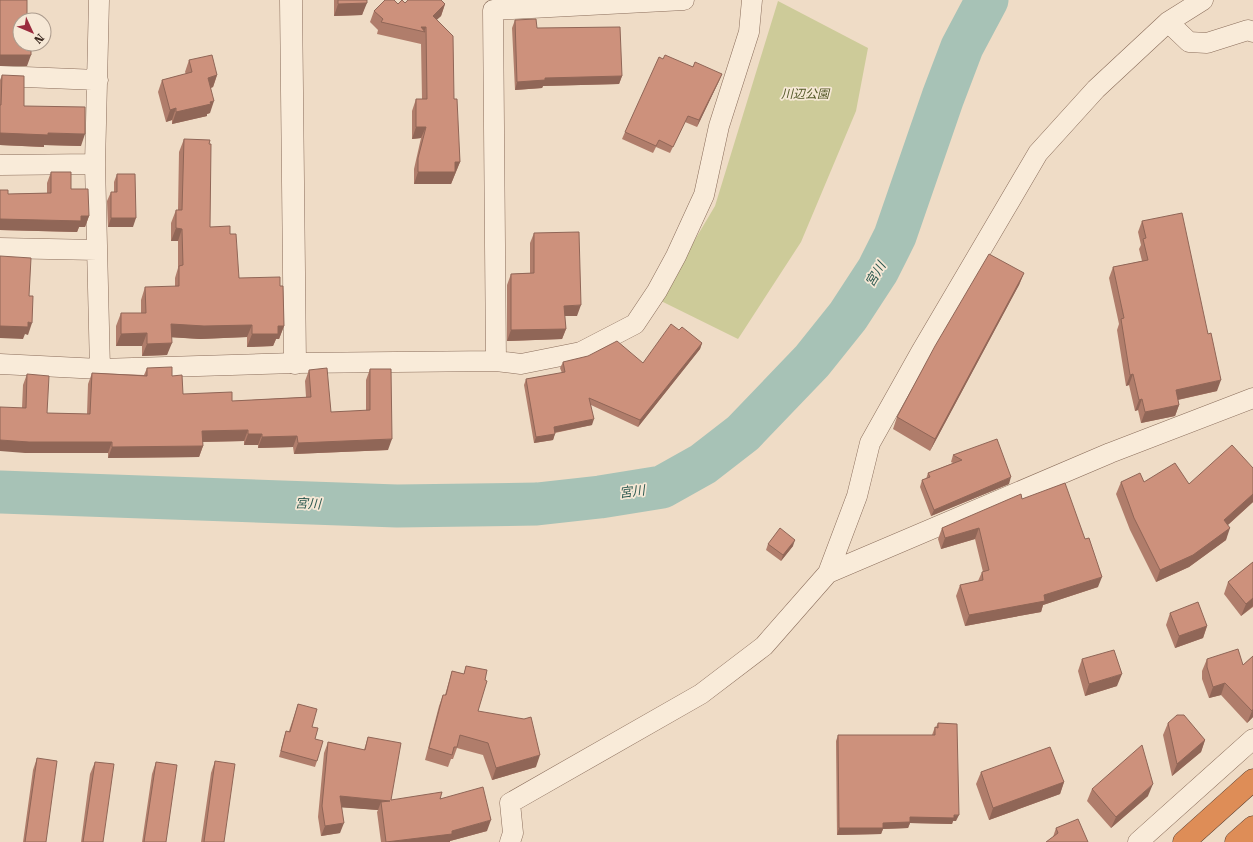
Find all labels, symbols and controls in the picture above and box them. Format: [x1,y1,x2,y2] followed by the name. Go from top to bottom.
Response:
[12,12,52,52] north arrow
[31,31,46,47] text: N
[781,87,831,101] park label: 川辺公園
[862,258,890,289] water label: 宮川
[618,482,648,501] water label: 宮川
[295,496,323,512] water label: 宮川

